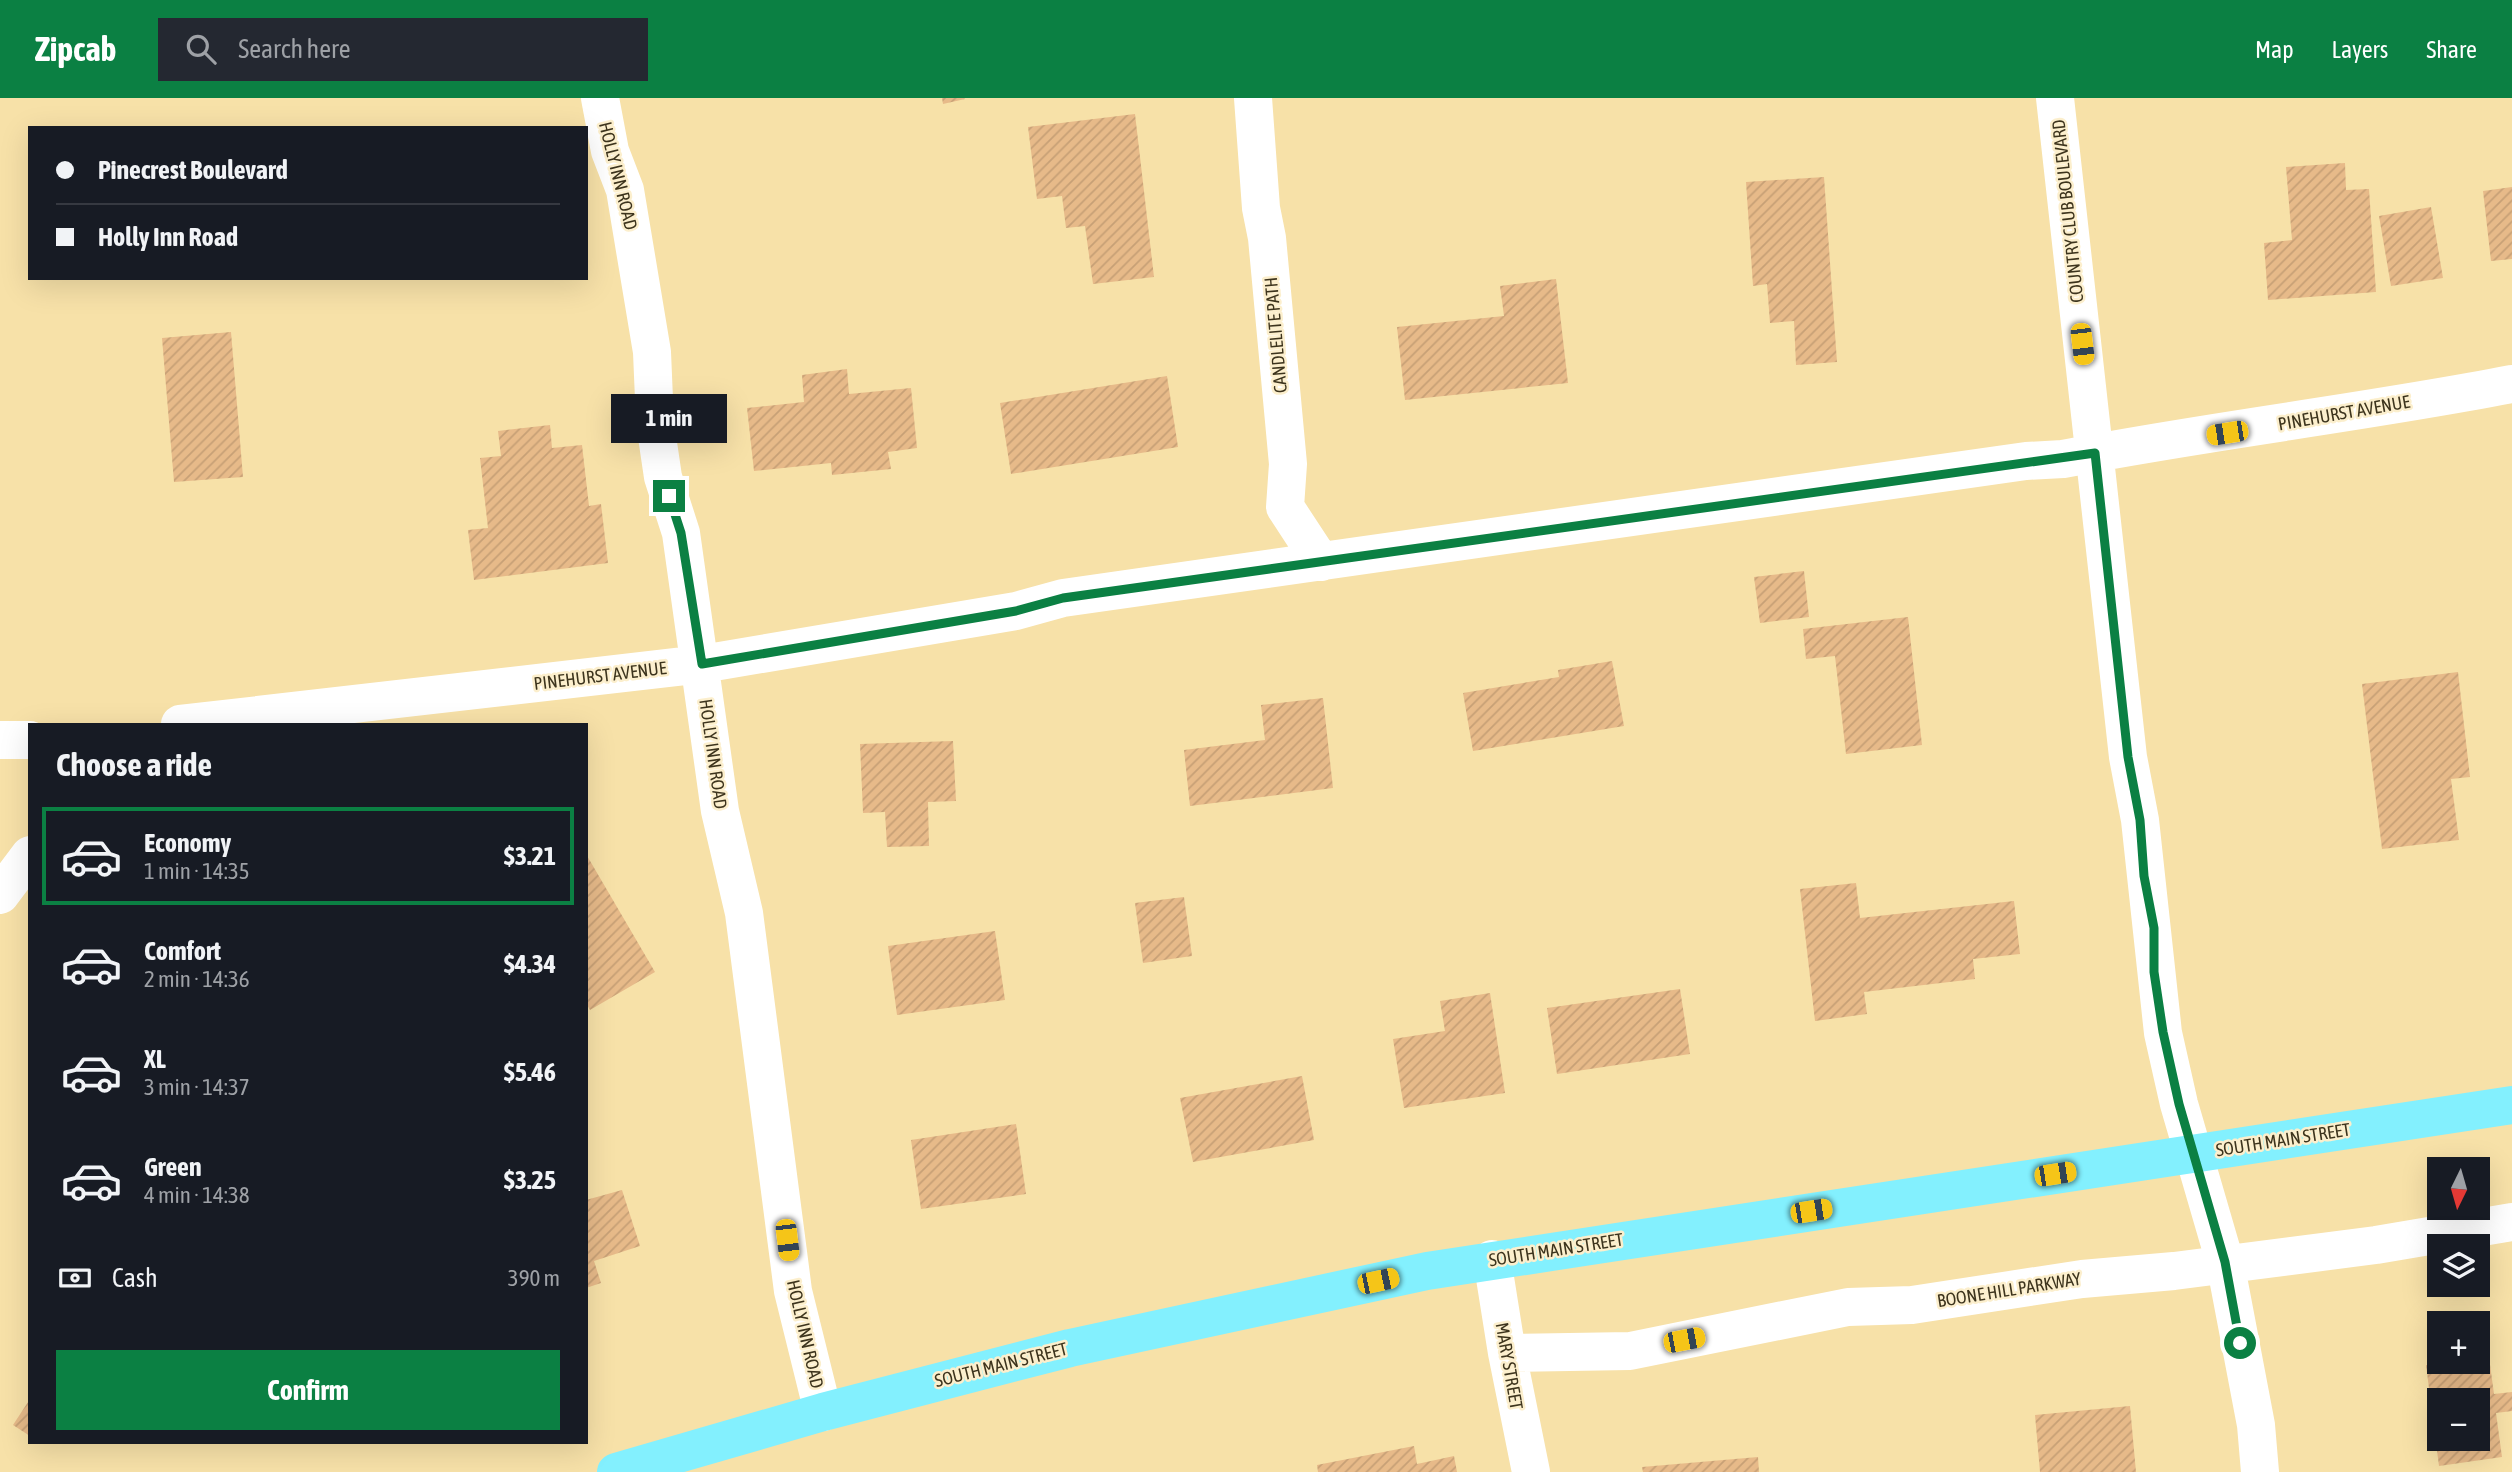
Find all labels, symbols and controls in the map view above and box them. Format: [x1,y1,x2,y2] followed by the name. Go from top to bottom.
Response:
[158,18,648,81] search box
[35,30,116,68] text: Zipcab
[182,30,220,68] icon: search
[238,34,350,64] text: Search here
[2255,36,2294,63] text: Map
[2332,36,2388,63] text: Layers
[2426,36,2477,63] text: Share
[2047,118,2088,304] street label: COUNTRY CLUB BOULEVARD
[595,120,642,232] street label: HOLLY INN ROAD
[98,155,288,185] text: Pinecrest Boulevard
[98,222,238,252] text: Holly Inn Road
[1260,276,1291,394] street label: CANDLELITE PATH
[2070,322,2095,366] car
[2276,391,2412,434] street label: PINEHURST AVENUE
[611,394,727,444] callout: 1 min
[646,405,692,431] text: 1 min
[2205,419,2250,447] car
[653,480,685,512] route end
[532,657,668,694] street label: PINEHURST AVENUE
[695,698,732,810] street label: HOLLY INN ROAD
[56,746,212,783] text: Choose a ride
[60,825,123,888] icon: car
[144,828,231,858] text: Economy
[504,841,556,871] text: $3.21
[144,858,250,884] text: 1 min · 14:35
[60,933,123,996] icon: car
[144,936,221,966] text: Comfort
[504,949,556,979] text: $4.34
[144,966,250,992] text: 2 min · 14:36
[60,1041,123,1104] icon: car
[144,1044,166,1074] text: XL
[504,1057,556,1087] text: $5.46
[144,1074,250,1100] text: 3 min · 14:37
[2214,1119,2352,1160] street label: SOUTH MAIN STREET
[60,1149,123,1212] icon: car
[144,1152,202,1182] text: Green
[2427,1157,2490,1220] north arrow
[2427,1157,2490,1451] map controls
[2033,1160,2078,1188] car
[504,1165,556,1195] text: $3.25
[144,1182,250,1208] text: 4 min · 14:38
[1789,1197,1834,1225] car
[775,1218,800,1262] car
[1487,1229,1625,1270] street label: SOUTH MAIN STREET
[2427,1234,2490,1297] button: layers
[56,1259,94,1297] icon: cash
[112,1263,158,1293] text: Cash
[508,1265,560,1291] text: 390 m
[1356,1266,1401,1296] car
[1936,1268,2082,1311] street label: BOONE HILL PARKWAY
[783,1278,828,1390] street label: HOLLY INN ROAD
[2427,1311,2490,1374] button: +
[1492,1321,1527,1411] street label: MARY STREET
[1662,1326,1707,1354] car
[2224,1327,2256,1359] route start
[932,1338,1069,1391] street label: SOUTH MAIN STREET
[56,1350,560,1430] button: Confirm
[2427,1388,2490,1451] button: −

